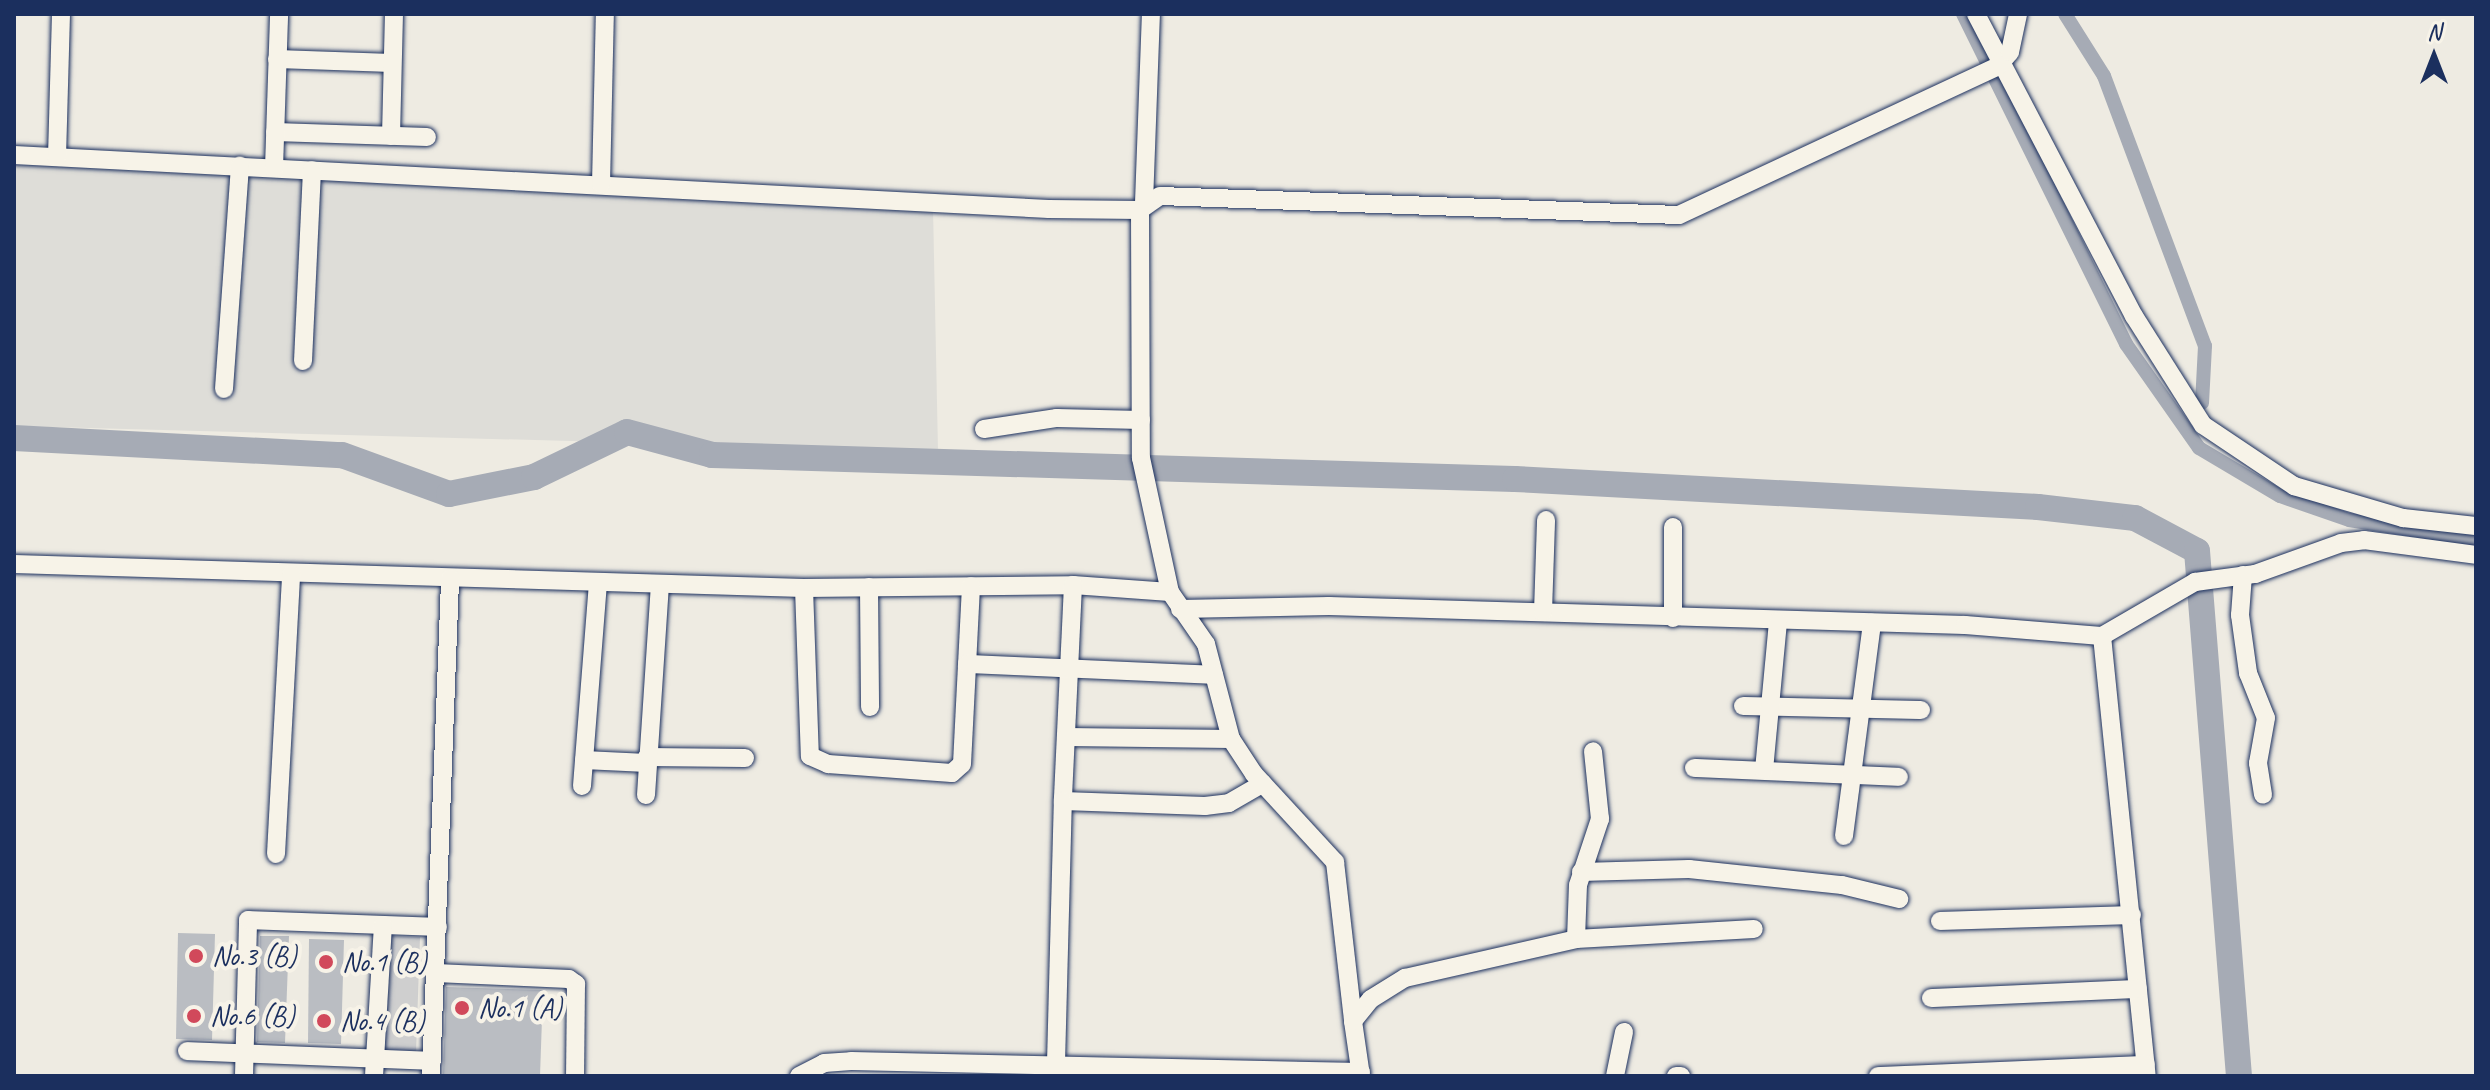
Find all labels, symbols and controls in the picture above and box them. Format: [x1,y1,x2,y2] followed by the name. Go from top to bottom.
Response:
[2394,16,2474,96] north arrow
[2427,18,2441,46] text: N
[212,939,297,973] place label: No.3 (B)
[342,945,427,979] place label: No.1 (B)
[187,947,205,965] marker: No.3 (B)
[317,953,335,971] marker: No.1 (B)
[478,991,562,1025] place label: No.1 (A)
[210,999,295,1033] place label: No.6 (B)
[453,999,471,1017] marker: No.1 (A)
[340,1004,425,1038] place label: No.4 (B)
[185,1007,203,1025] marker: No.6 (B)
[315,1012,333,1030] marker: No.4 (B)

